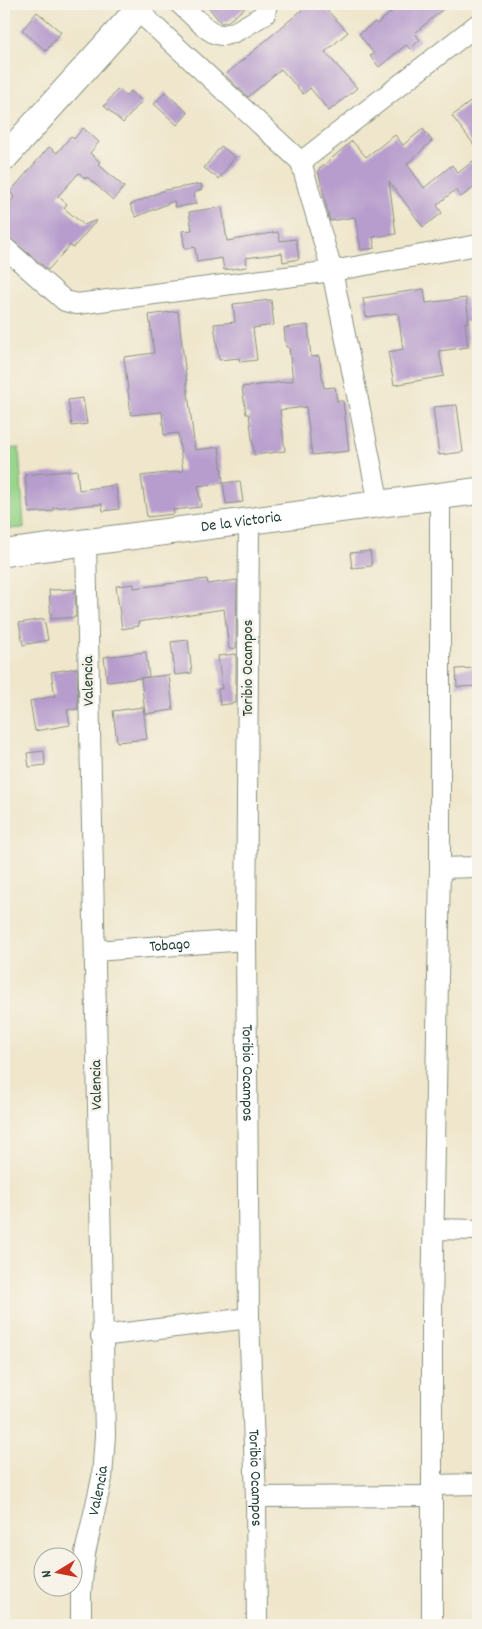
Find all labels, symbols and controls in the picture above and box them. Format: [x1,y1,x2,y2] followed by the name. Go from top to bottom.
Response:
[200,505,283,539] street label: De la Victoria
[237,619,260,716] street label: Toribio Ocampos
[77,655,101,706] street label: Valencia
[149,933,191,958] street label: Tobago
[235,1024,259,1122] street label: Toribio Ocampos
[85,1059,109,1110] street label: Valencia
[242,1429,268,1527] street label: Toribio Ocampos
[82,1465,114,1518] street label: Valencia
[32,1546,82,1596] north arrow
[37,1569,58,1579] text: N

